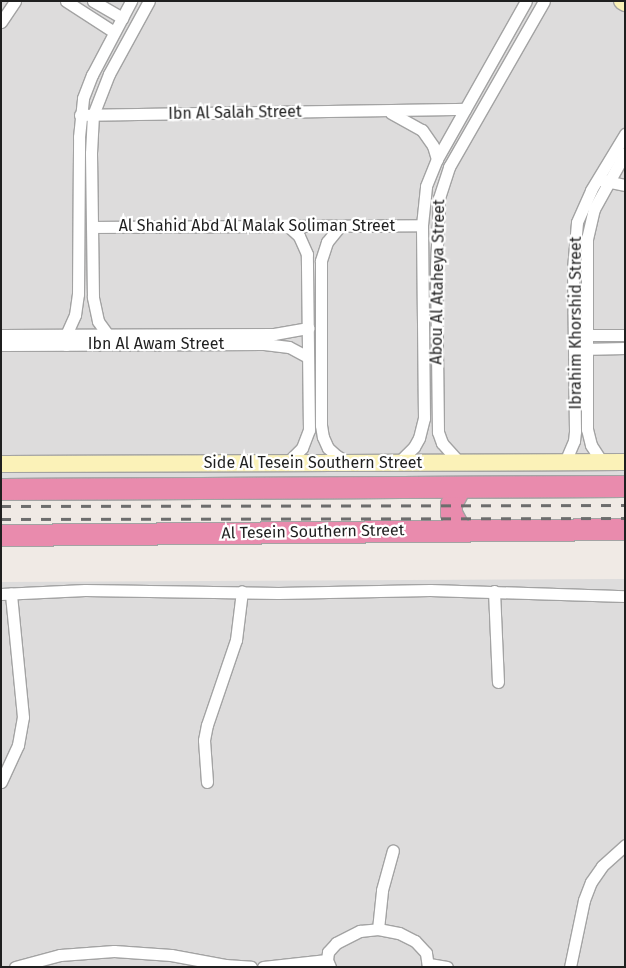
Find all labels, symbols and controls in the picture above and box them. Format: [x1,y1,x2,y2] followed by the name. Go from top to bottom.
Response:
[168,102,302,124] street label: Ibn Al Salah Street
[427,199,449,365] street label: Abou Al Ataheya Street
[119,216,395,236] street label: Al Shahid Abd Al Malak Soliman Street
[566,236,586,410] street label: Ibrahim Khorshid Street
[88,334,224,354] street label: Ibn Al Awam Street
[204,453,422,473] street label: Side Al Tesein Southern Street
[221,521,405,543] street label: Al Tesein Southern Street

